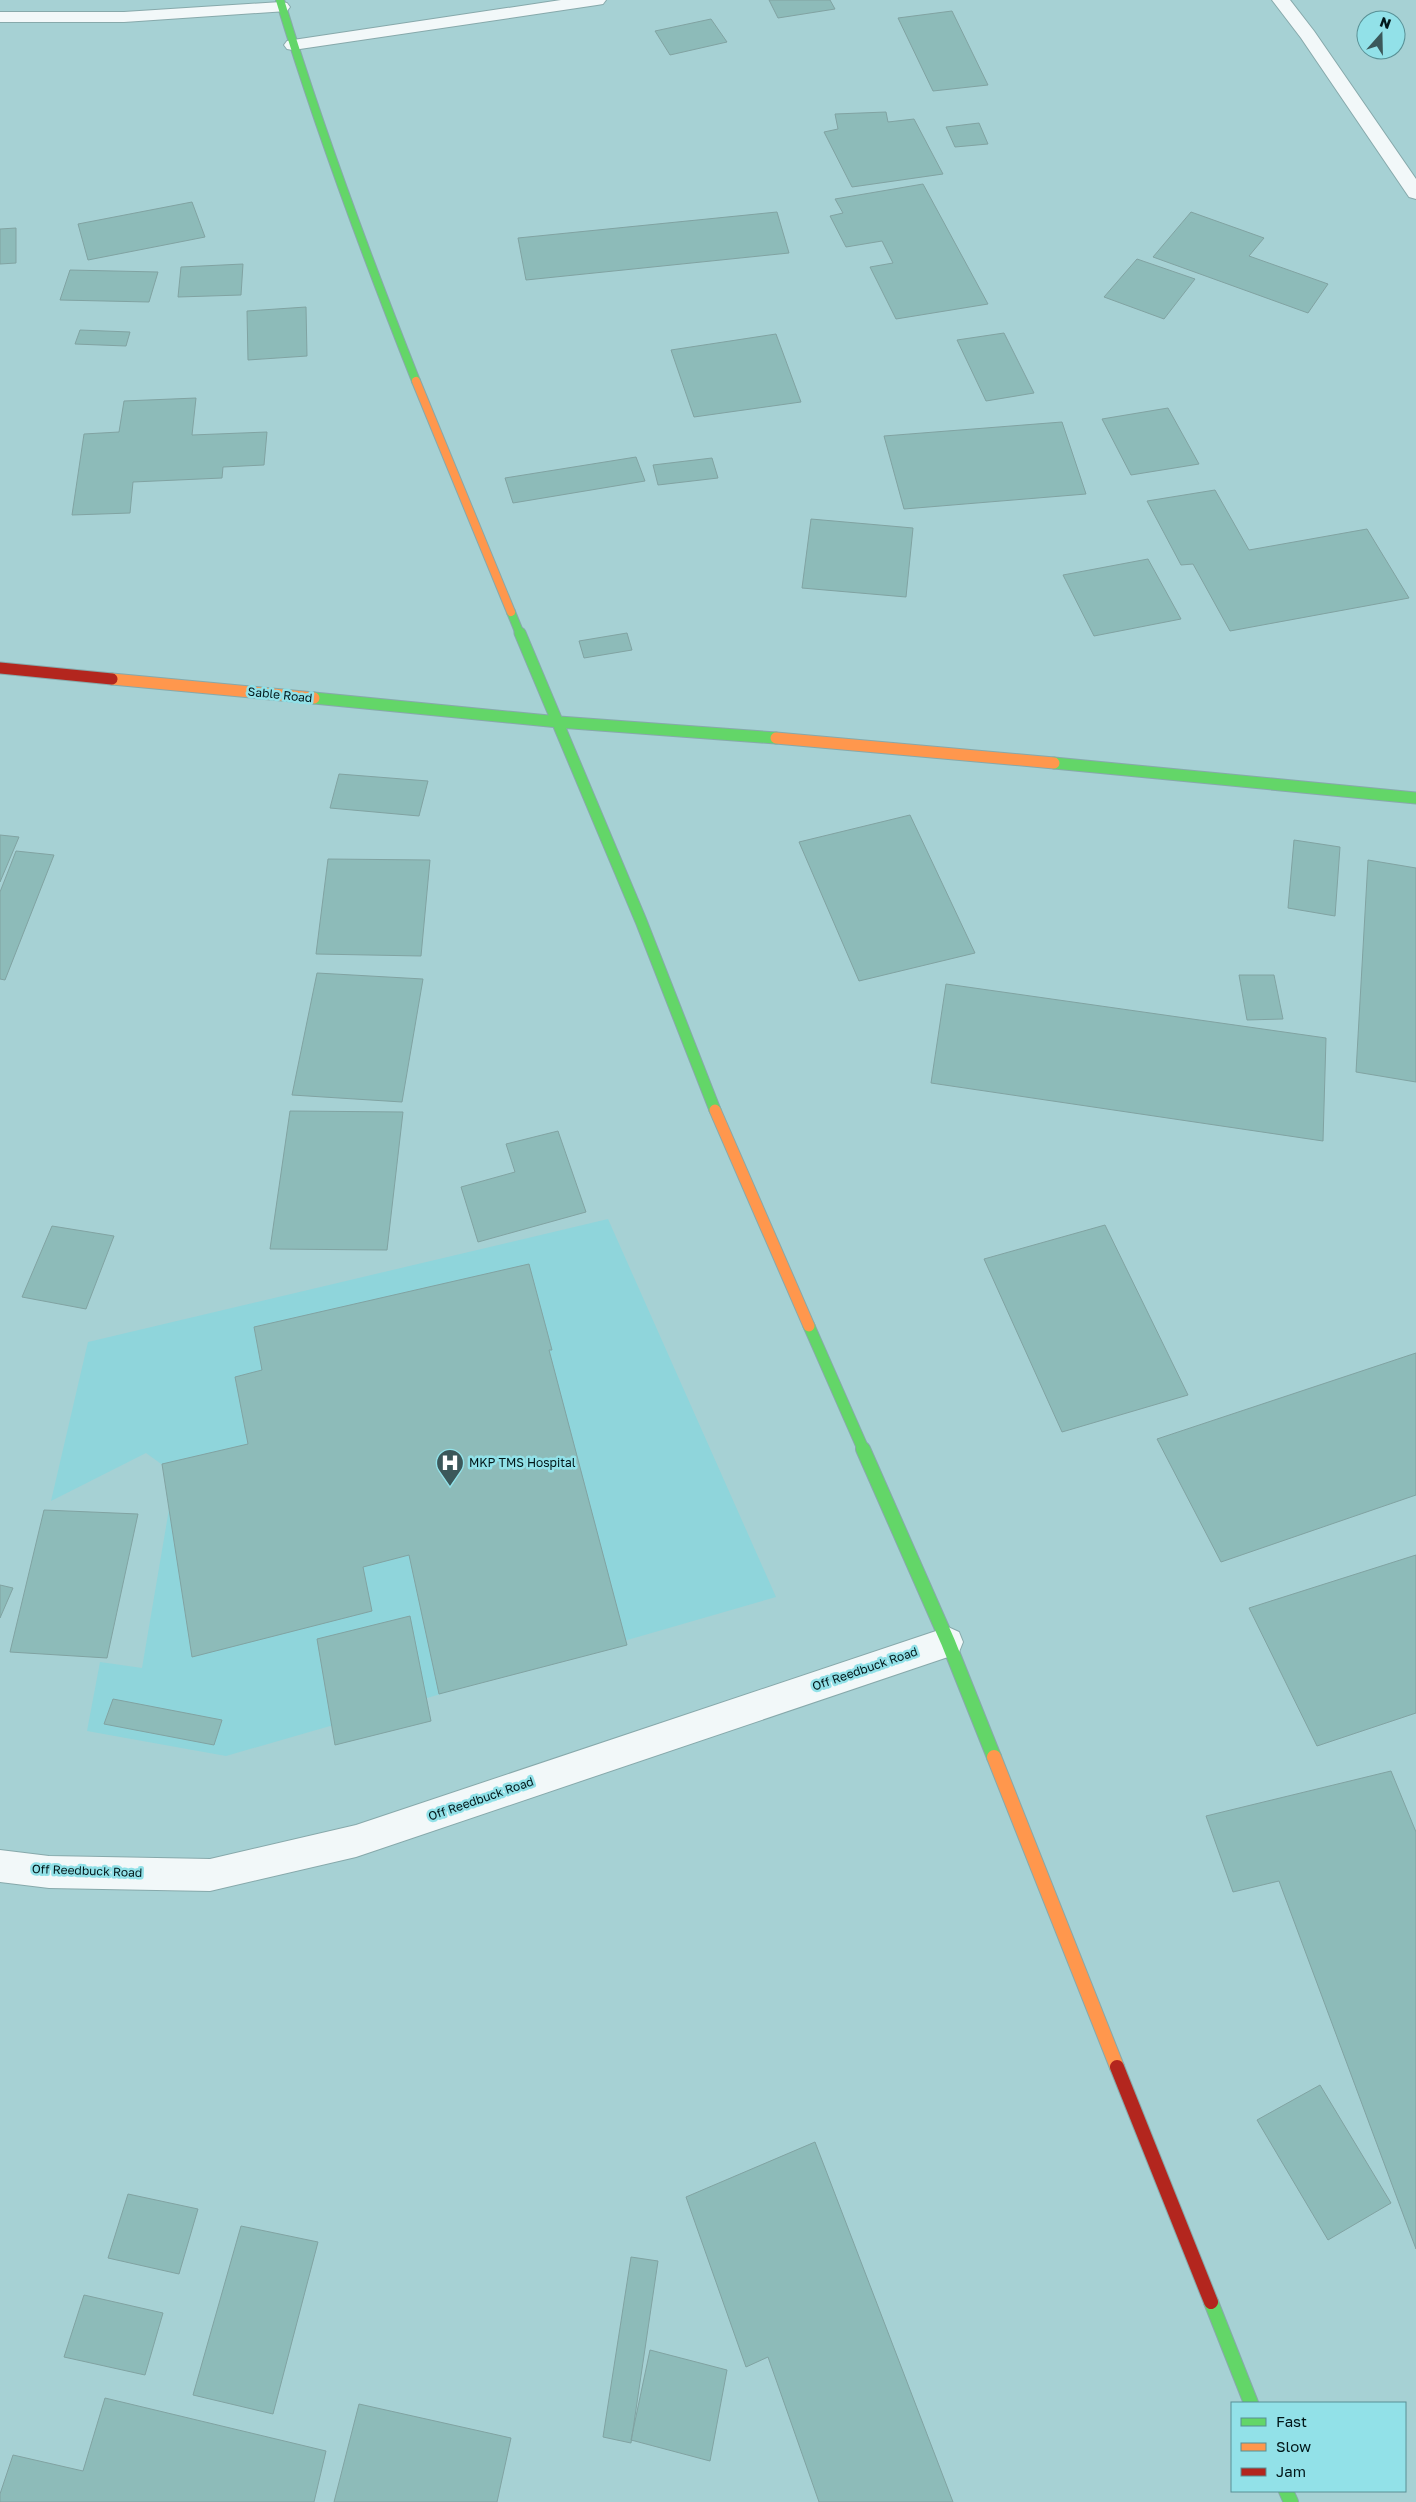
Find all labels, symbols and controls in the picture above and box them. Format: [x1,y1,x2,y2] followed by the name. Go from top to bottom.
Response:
[1356,10,1406,60] north arrow
[1378,13,1394,32] text: N
[247,684,313,705] street label: Sable Road
[435,1448,465,1487] hospital icon: MKP TMS Hospital
[469,1455,576,1470] place label: MKP TMS Hospital
[810,1643,920,1694] street label: Off Reedbuck Road
[426,1773,536,1824] street label: Off Reedbuck Road
[32,1861,142,1880] street label: Off Reedbuck Road
[1231,2402,1406,2492] legend
[1276,2412,1307,2430] text: Fast
[1276,2437,1311,2455] text: Slow
[1276,2462,1306,2480] text: Jam

